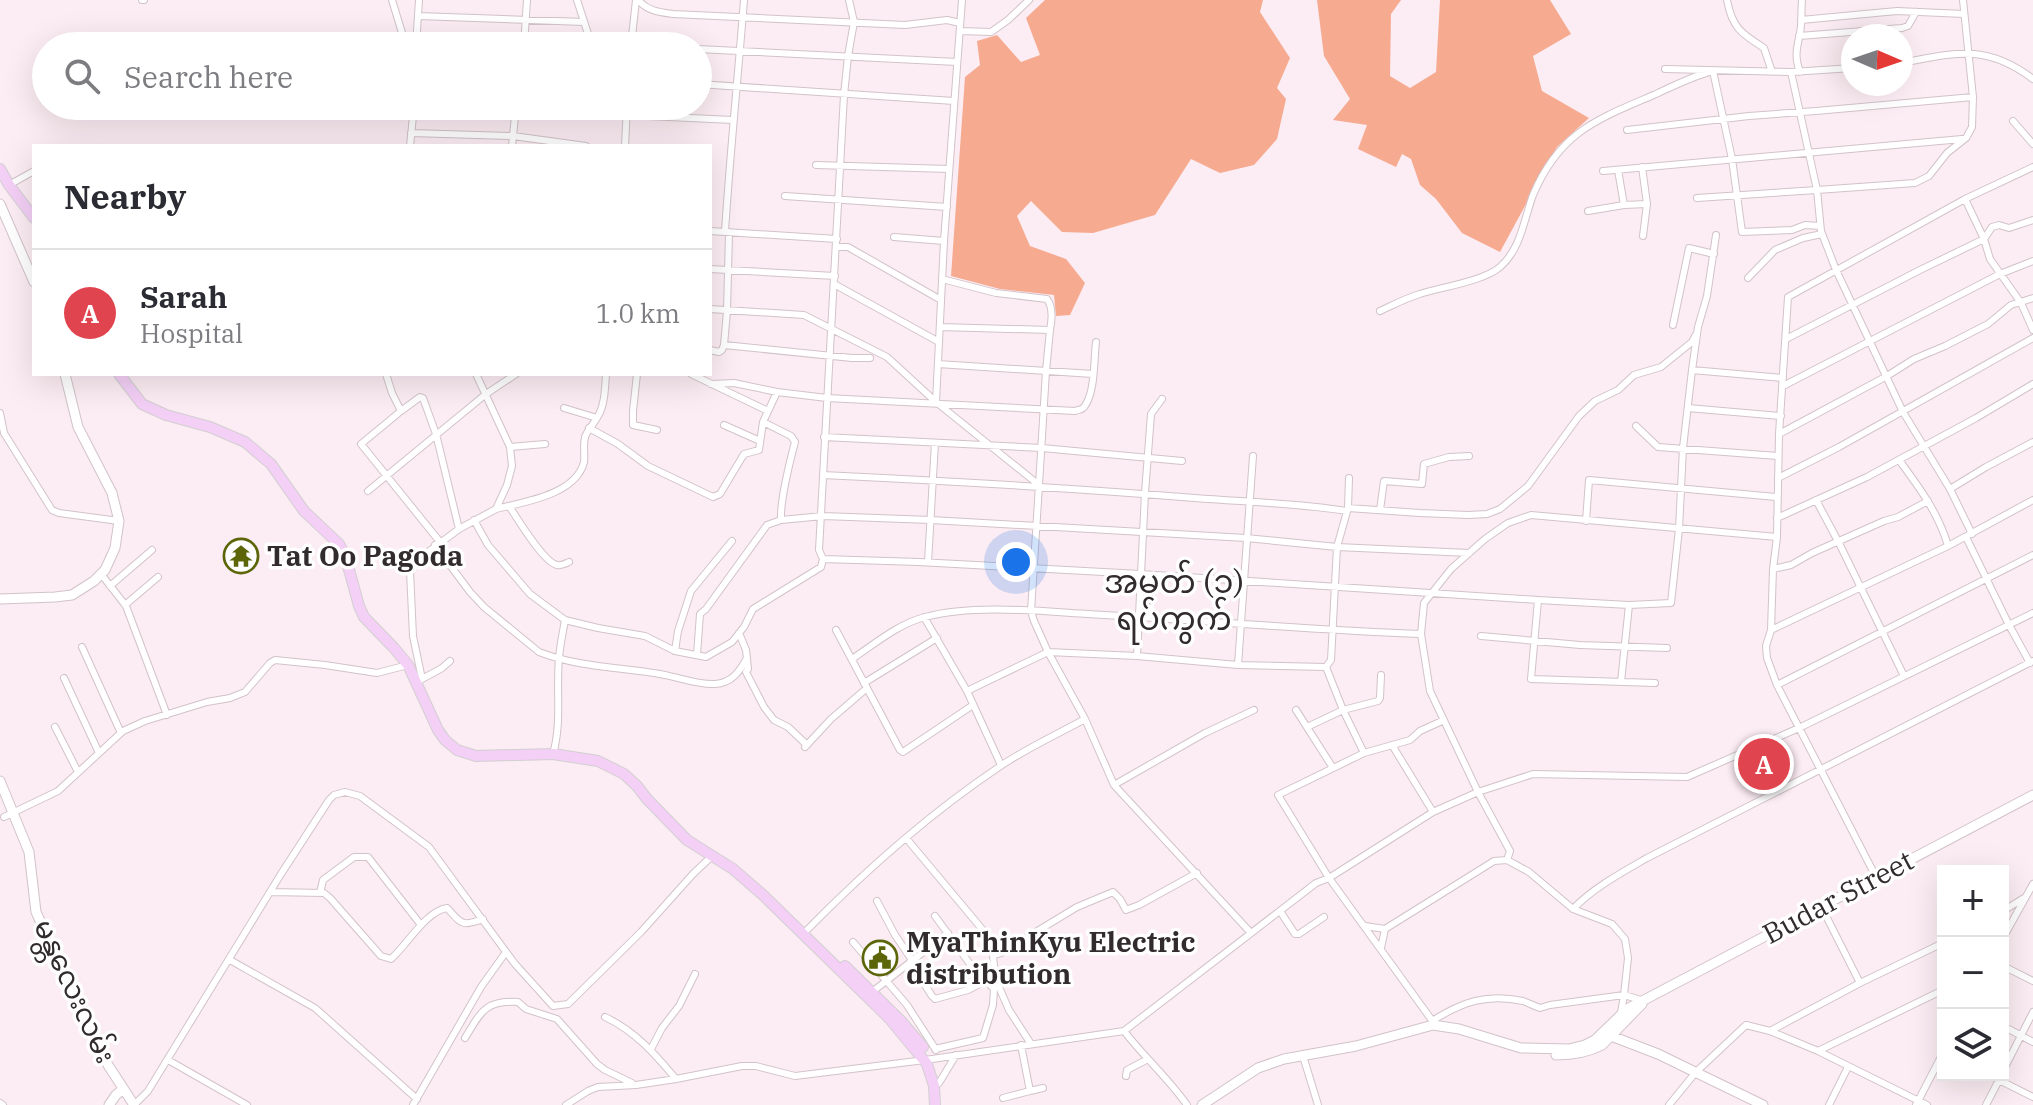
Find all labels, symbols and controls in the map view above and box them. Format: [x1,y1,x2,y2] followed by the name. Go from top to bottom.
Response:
[1841,24,1913,96] north arrow
[32,32,712,120] search box
[60,54,104,98] icon: search
[124,57,293,96] text: Search here
[64,174,186,218] text: Nearby
[140,277,227,316] text: Sarah
[81,296,99,330] text: A
[596,296,680,330] text: 1.0 km
[140,316,243,350] text: Hospital
[222,537,260,575] temple icon: Tat Oo Pagoda
[267,537,463,574] place label: Tat Oo Pagoda
[996,542,1036,582] your location
[1104,559,1244,645] district label: အမှတ် (၁) ရပ်ကွက်
[1738,734,1790,794] pin: A
[1756,841,1920,952] street label: Budar Street
[1937,865,2009,1081] map controls
[1937,865,2009,937] button: +
[21,913,125,1071] street label: မန္တလေးလမ်း
[906,923,1195,992] place label: MyaThinKyu Electric distribution
[1937,937,2009,1009] button: −
[861,939,899,977] public building icon: MyaThinKyu Electric distribution
[1937,1009,2009,1081] button: layers

